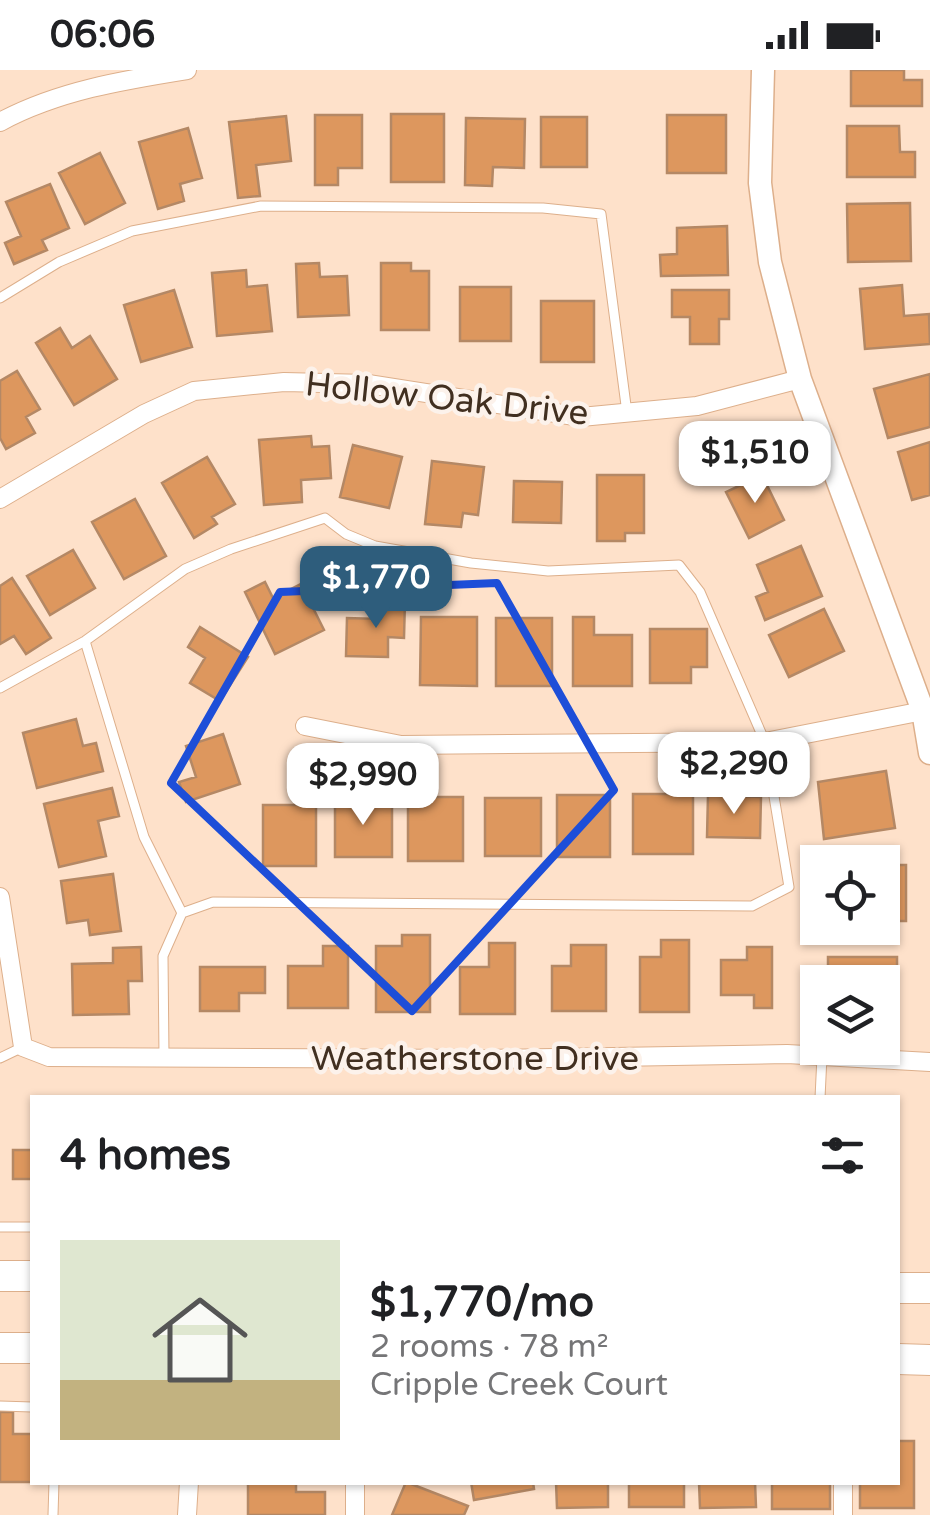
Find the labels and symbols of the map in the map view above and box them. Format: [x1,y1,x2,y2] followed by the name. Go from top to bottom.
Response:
[303,363,591,435] street label: Hollow Oak Drive
[674,421,836,506] pin: $1,510
[295,546,457,631] pin: $1,770
[653,732,815,817] pin: $2,290
[282,743,444,828] pin: $2,990
[311,1038,639,1080] street label: Weatherstone Drive

